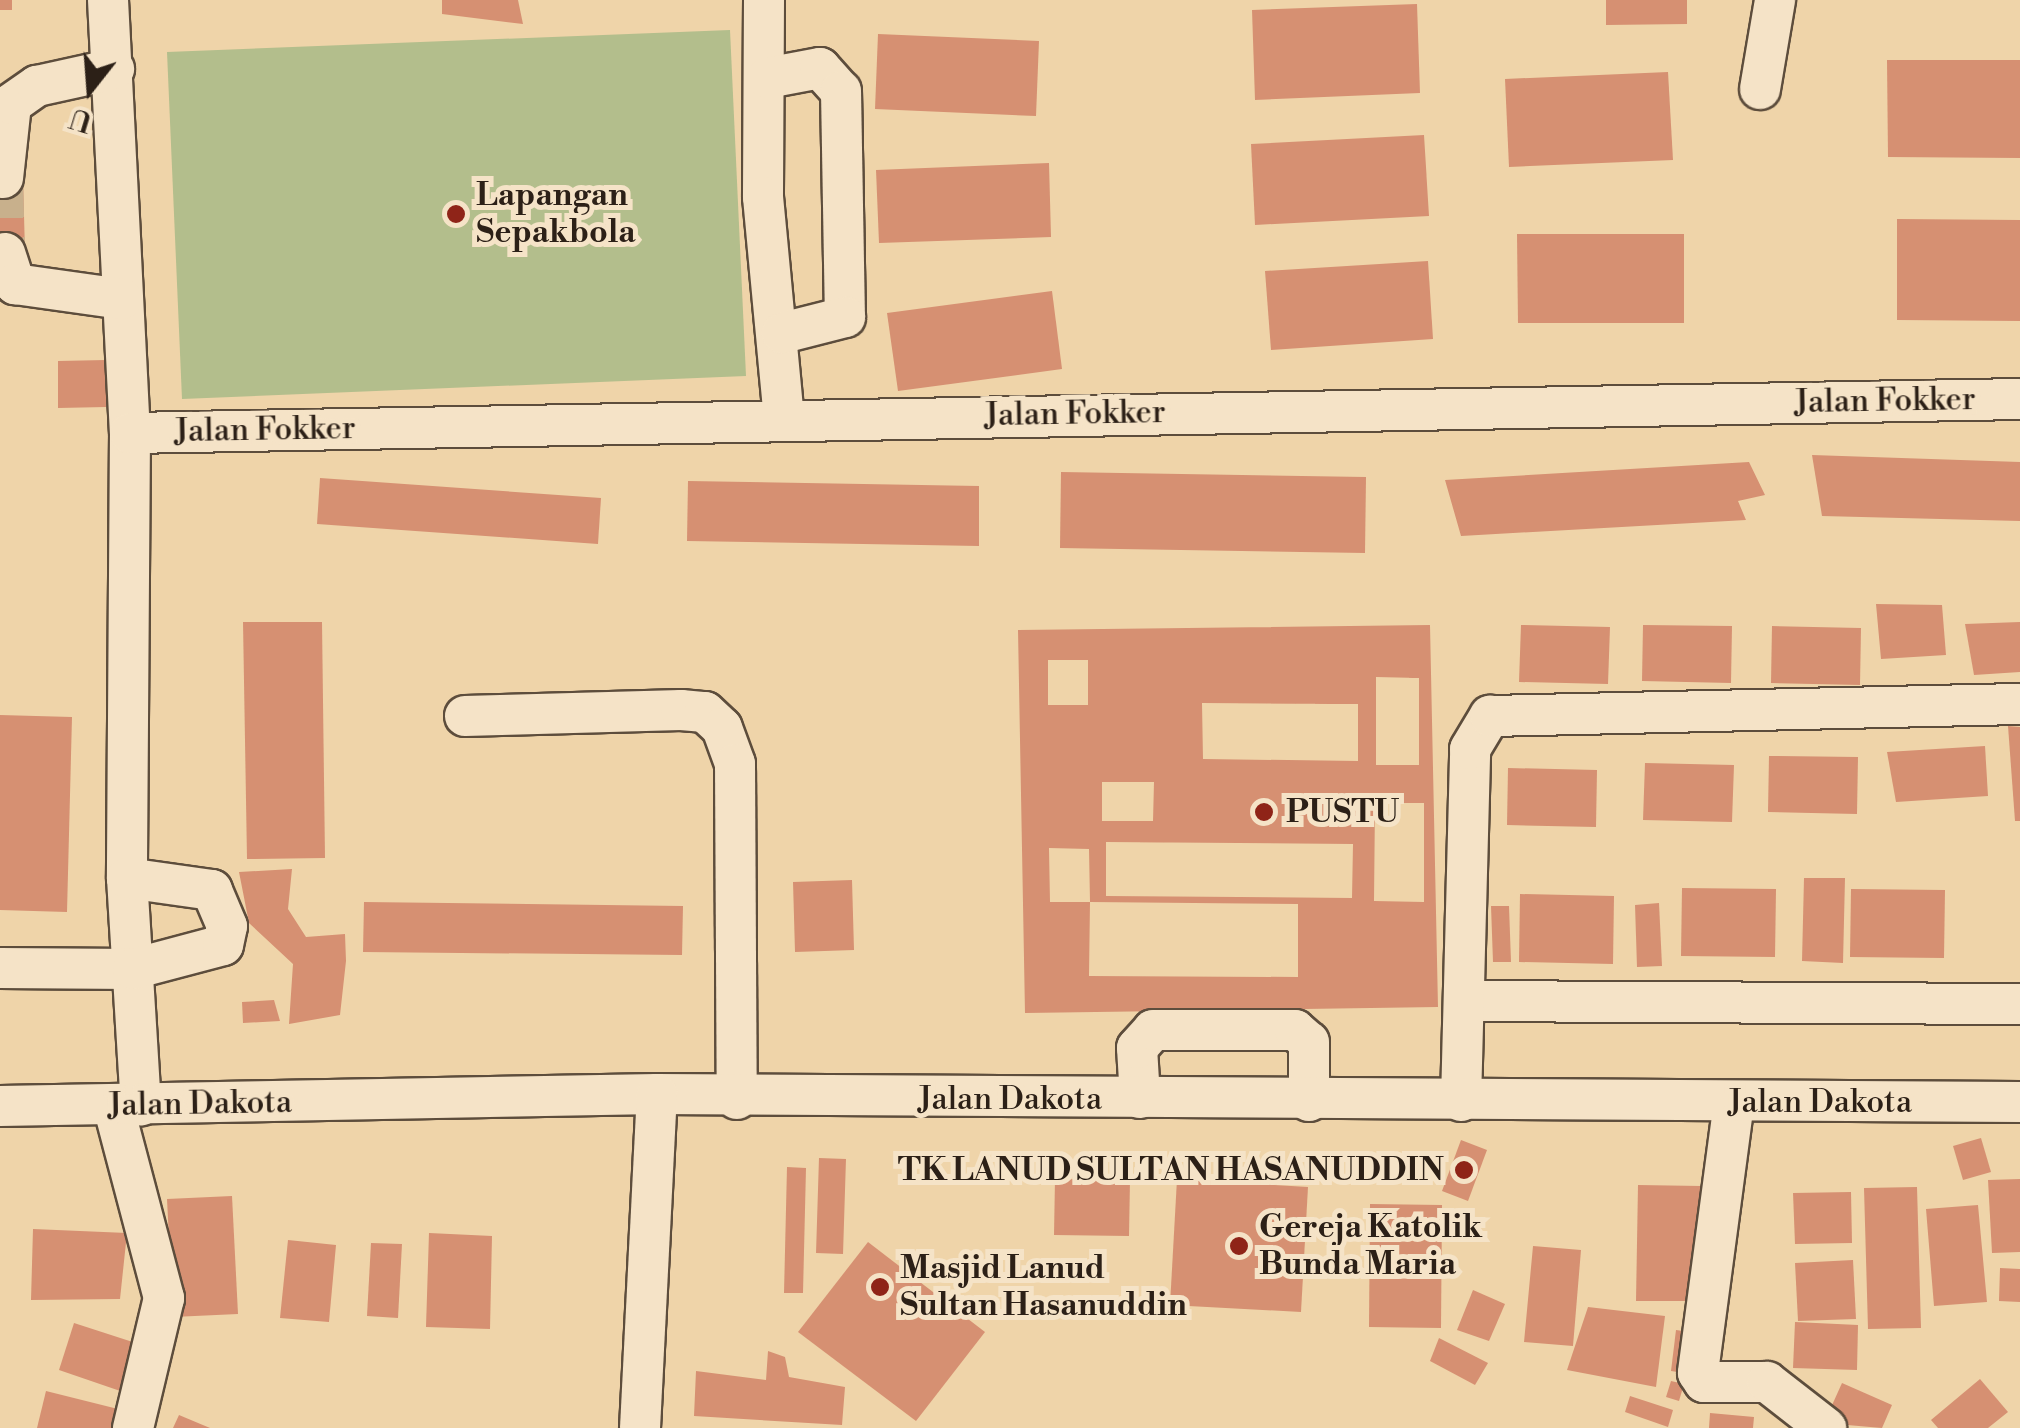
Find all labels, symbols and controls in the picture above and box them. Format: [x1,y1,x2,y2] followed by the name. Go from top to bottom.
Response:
[40,40,140,140] north arrow
[66,99,97,139] text: U
[476,177,636,252] place label: Lapangan Sepakbola
[445,203,467,225] marker: Lapangan Sepakbola
[1794,380,1976,422] street label: Jalan Fokker
[984,393,1166,435] street label: Jalan Fokker
[174,409,356,451] street label: Jalan Fokker
[1286,793,1399,831] place label: PUSTU
[1251,799,1277,825] marker: PUSTU
[918,1080,1102,1118] street label: Jalan Dakota
[108,1083,292,1125] street label: Jalan Dakota
[1728,1083,1912,1121] street label: Jalan Dakota
[898,1151,1444,1189] place label: TK LANUD SULTAN HASANUDDIN
[1453,1159,1475,1181] marker: TK LANUD SULTAN HASANUDDIN
[1259,1209,1482,1284] place label: Gereja Katolik Bunda Maria
[1228,1235,1250,1257] marker: Gereja Katolik Bunda Maria
[900,1250,1187,1325] place label: Masjid Lanud Sultan Hasanuddin
[869,1276,891,1298] marker: Masjid Lanud Sultan Hasanuddin

